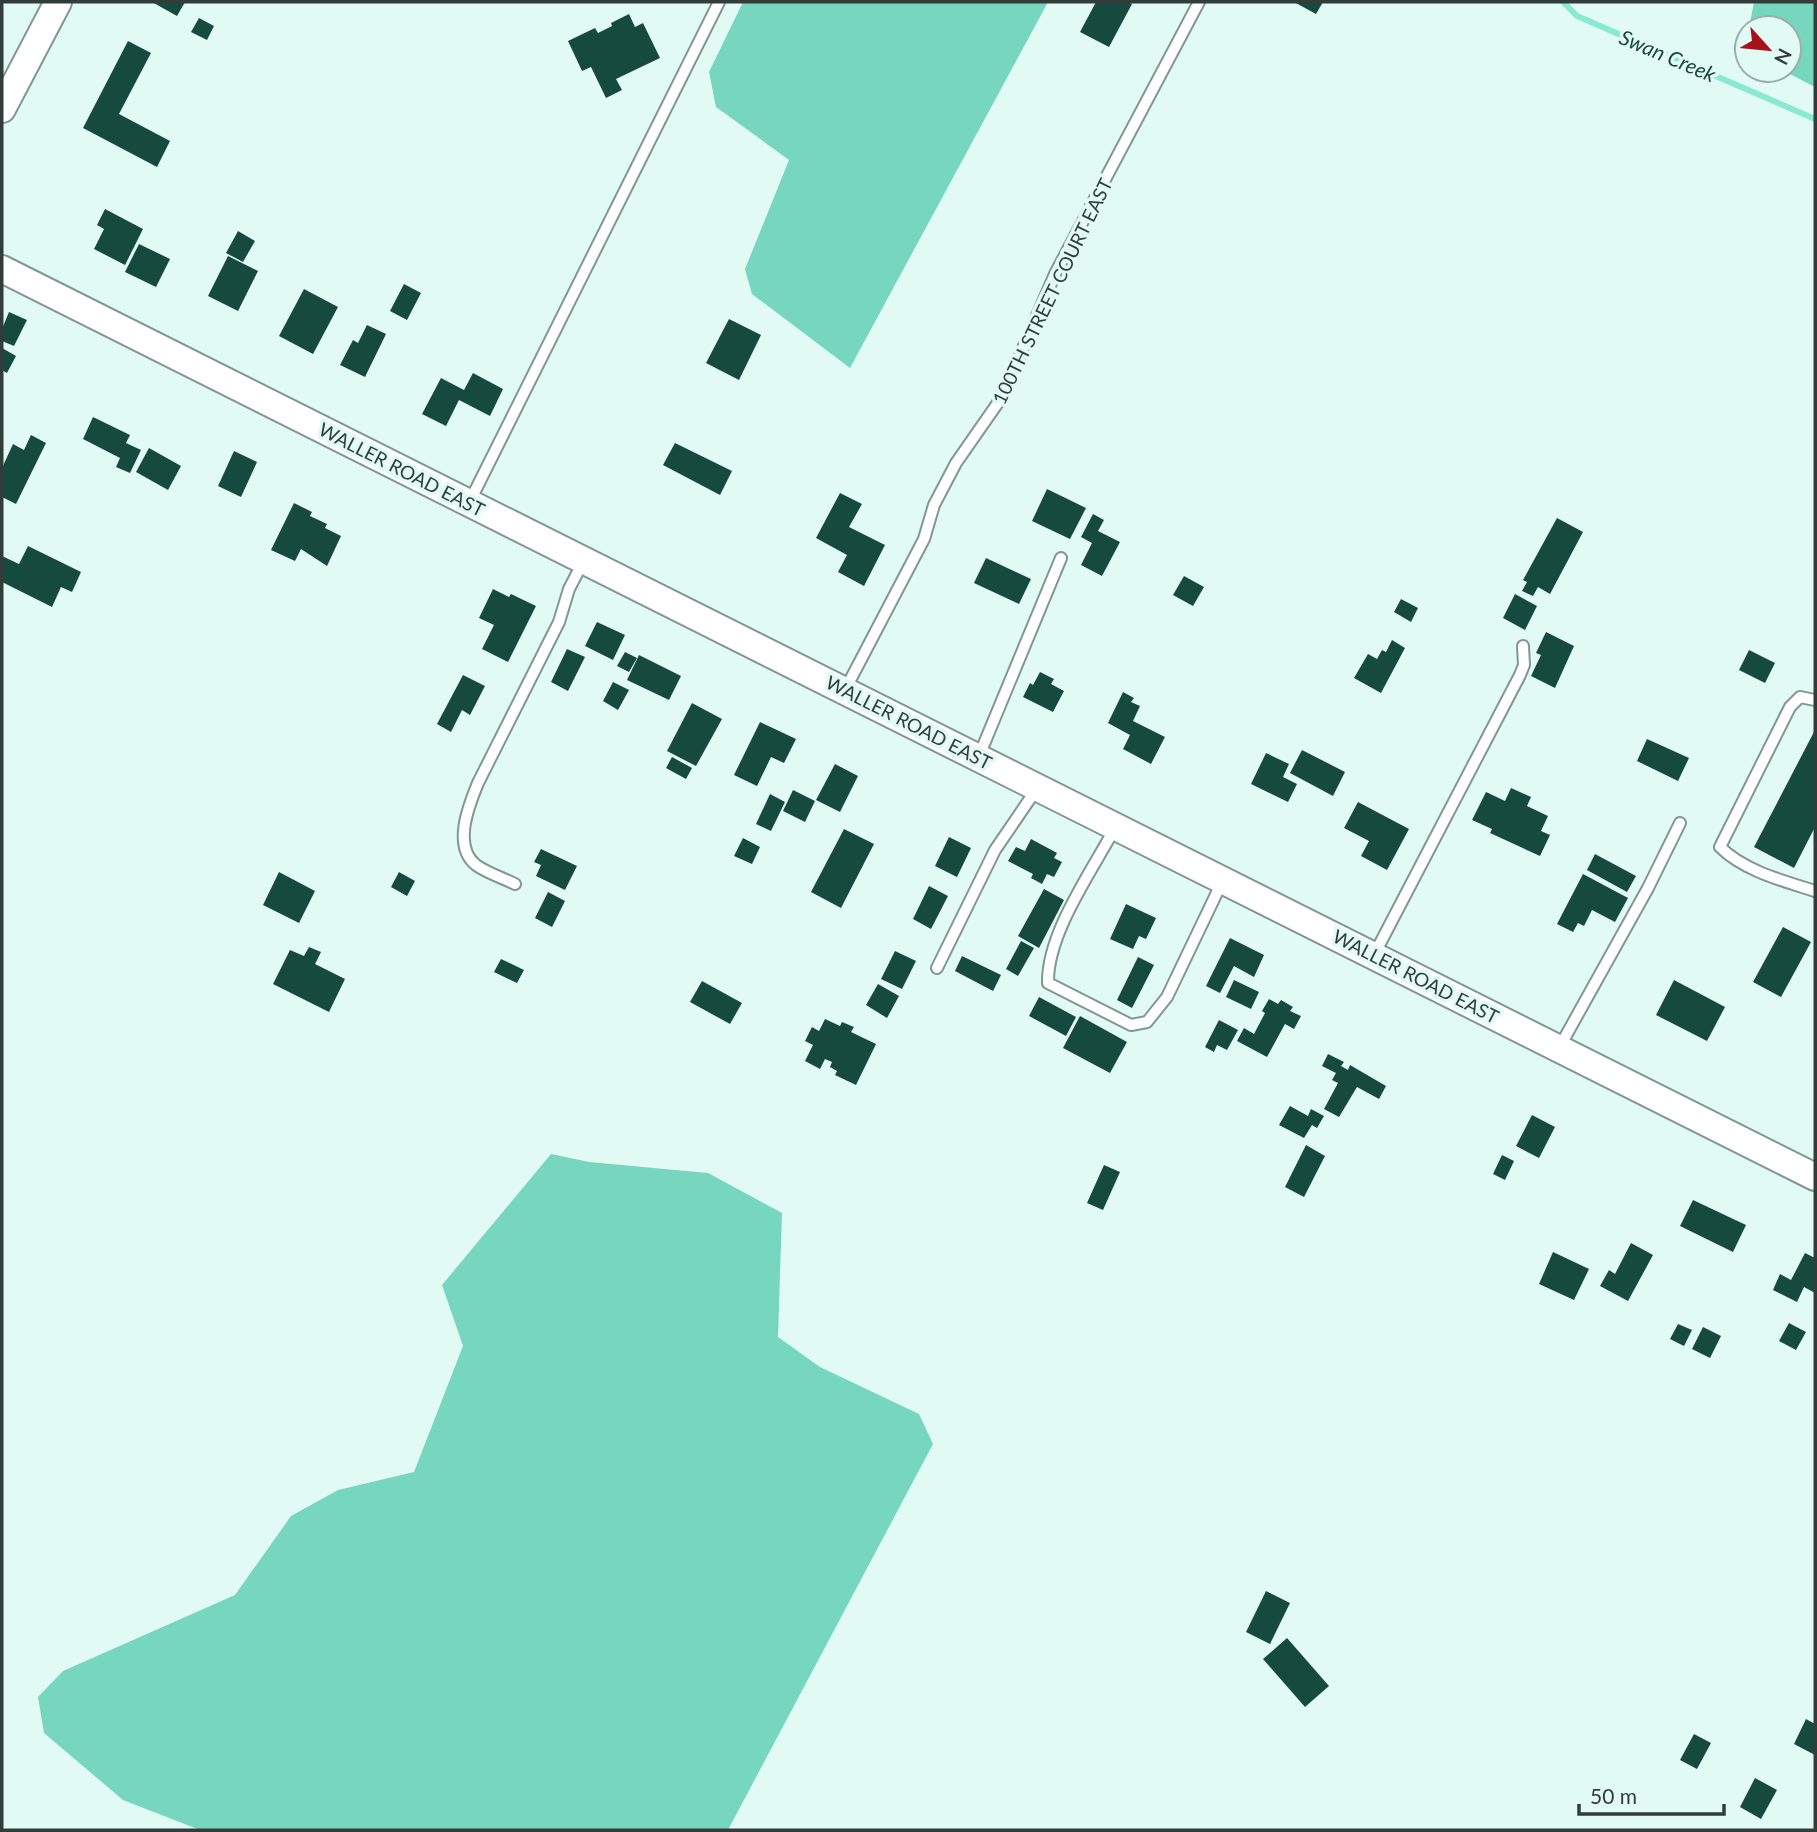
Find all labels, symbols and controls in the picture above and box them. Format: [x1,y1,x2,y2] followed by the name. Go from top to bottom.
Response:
[1733,14,1803,84] north arrow
[1616,24,1721,87] water label: Swan Creek
[1770,45,1797,69] text: N
[987,174,1117,408] street label: 100TH STREET COURT EAST
[315,417,489,521] street label: WALLER ROAD EAST
[822,670,996,774] street label: WALLER ROAD EAST
[1329,924,1503,1028] street label: WALLER ROAD EAST
[1579,1772,1724,1816] scale bar
[1590,1783,1637,1808] text: 50 m

